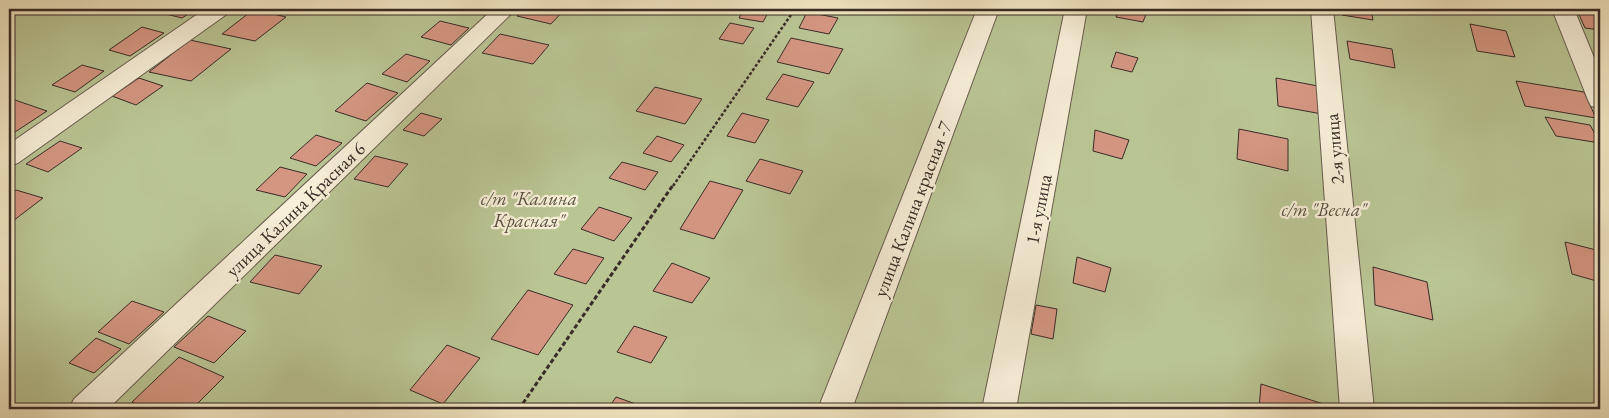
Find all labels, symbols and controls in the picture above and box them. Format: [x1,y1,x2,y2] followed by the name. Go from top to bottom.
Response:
[1319,112,1350,185] street label: 2-я улица
[867,117,958,301] street label: улица Калина красная -7
[220,136,370,283] street label: улица Калина Красная 6
[1019,171,1058,246] street label: 1-я улица
[481,186,577,233] park label: с/т "Калина Красная"
[1281,197,1368,222] park label: с/т "Весна"

